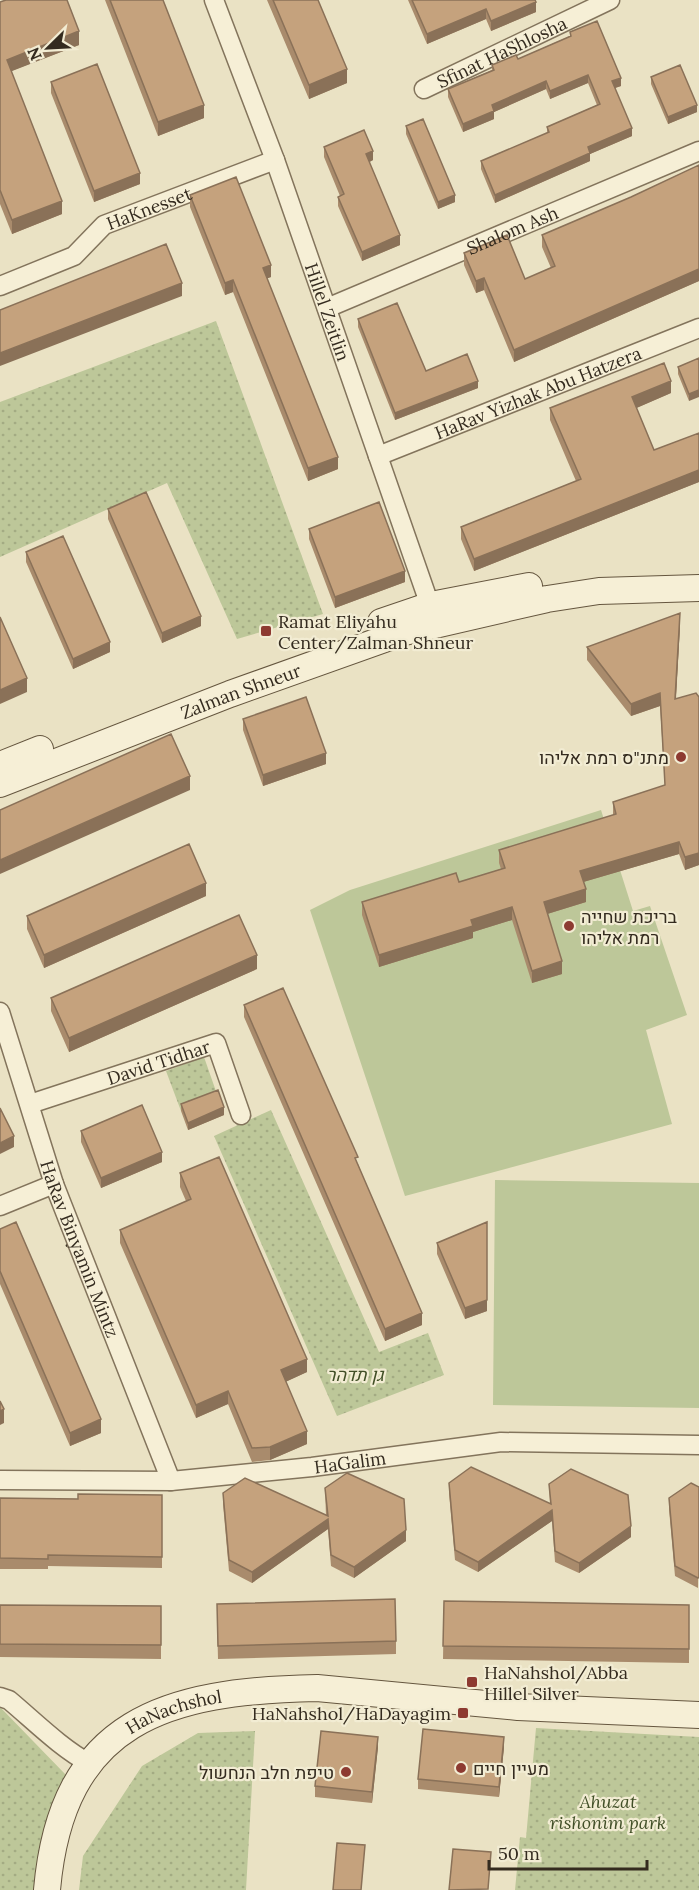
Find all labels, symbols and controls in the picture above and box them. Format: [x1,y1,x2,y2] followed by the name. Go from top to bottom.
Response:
[433,11,570,93] street label: Sfinat HaShlosha
[18,18,78,78] north arrow
[23,44,46,64] text: N
[103,181,195,235] street label: HaKnesset
[463,200,562,259] street label: Shalom Ash
[300,260,355,364] street label: Hillel Zeitlin
[431,341,644,444] street label: HaRav Yizhak Abu Hatzera
[278,610,473,654] place label: Ramat Eliyahu Center/Zalman Shneur
[259,624,273,638] marker: Ramat Eliyahu Center/Zalman Shneur
[177,658,304,724] street label: Zalman Shneur
[539,746,669,769] place label: מתנ"ס רמת אליהו
[674,750,688,764] marker: מתנ"ס רמת אליהו
[581,905,678,949] place label: בריכת שחייה רמת אליהו
[562,919,576,933] marker: בריכת שחייה רמת אליהו
[104,1034,213,1090] street label: David Tidhar
[36,1157,125,1341] street label: HaRav Binyamin Mintz
[327,1363,384,1386] park label: גן תדהר
[313,1446,387,1478] street label: HaGalim
[484,1661,628,1705] place label: HaNahshol/Abba Hillel Silver
[465,1675,479,1689] marker: HaNahshol/Abba Hillel Silver
[121,1684,223,1739] street label: HaNachshol
[252,1702,451,1725] place label: HaNahshol/HaDayagim
[456,1706,470,1720] marker: HaNahshol/HaDayagim
[473,1757,549,1780] place label: מעיין חיים
[199,1761,334,1784] place label: טיפת חלב הנחשול
[454,1761,468,1775] marker: מעיין חיים
[339,1765,353,1779] marker: טיפת חלב הנחשול
[550,1790,666,1834] park label: Ahuzat rishonim park
[489,1833,646,1871] scale bar
[498,1842,540,1865] text: 50 m

